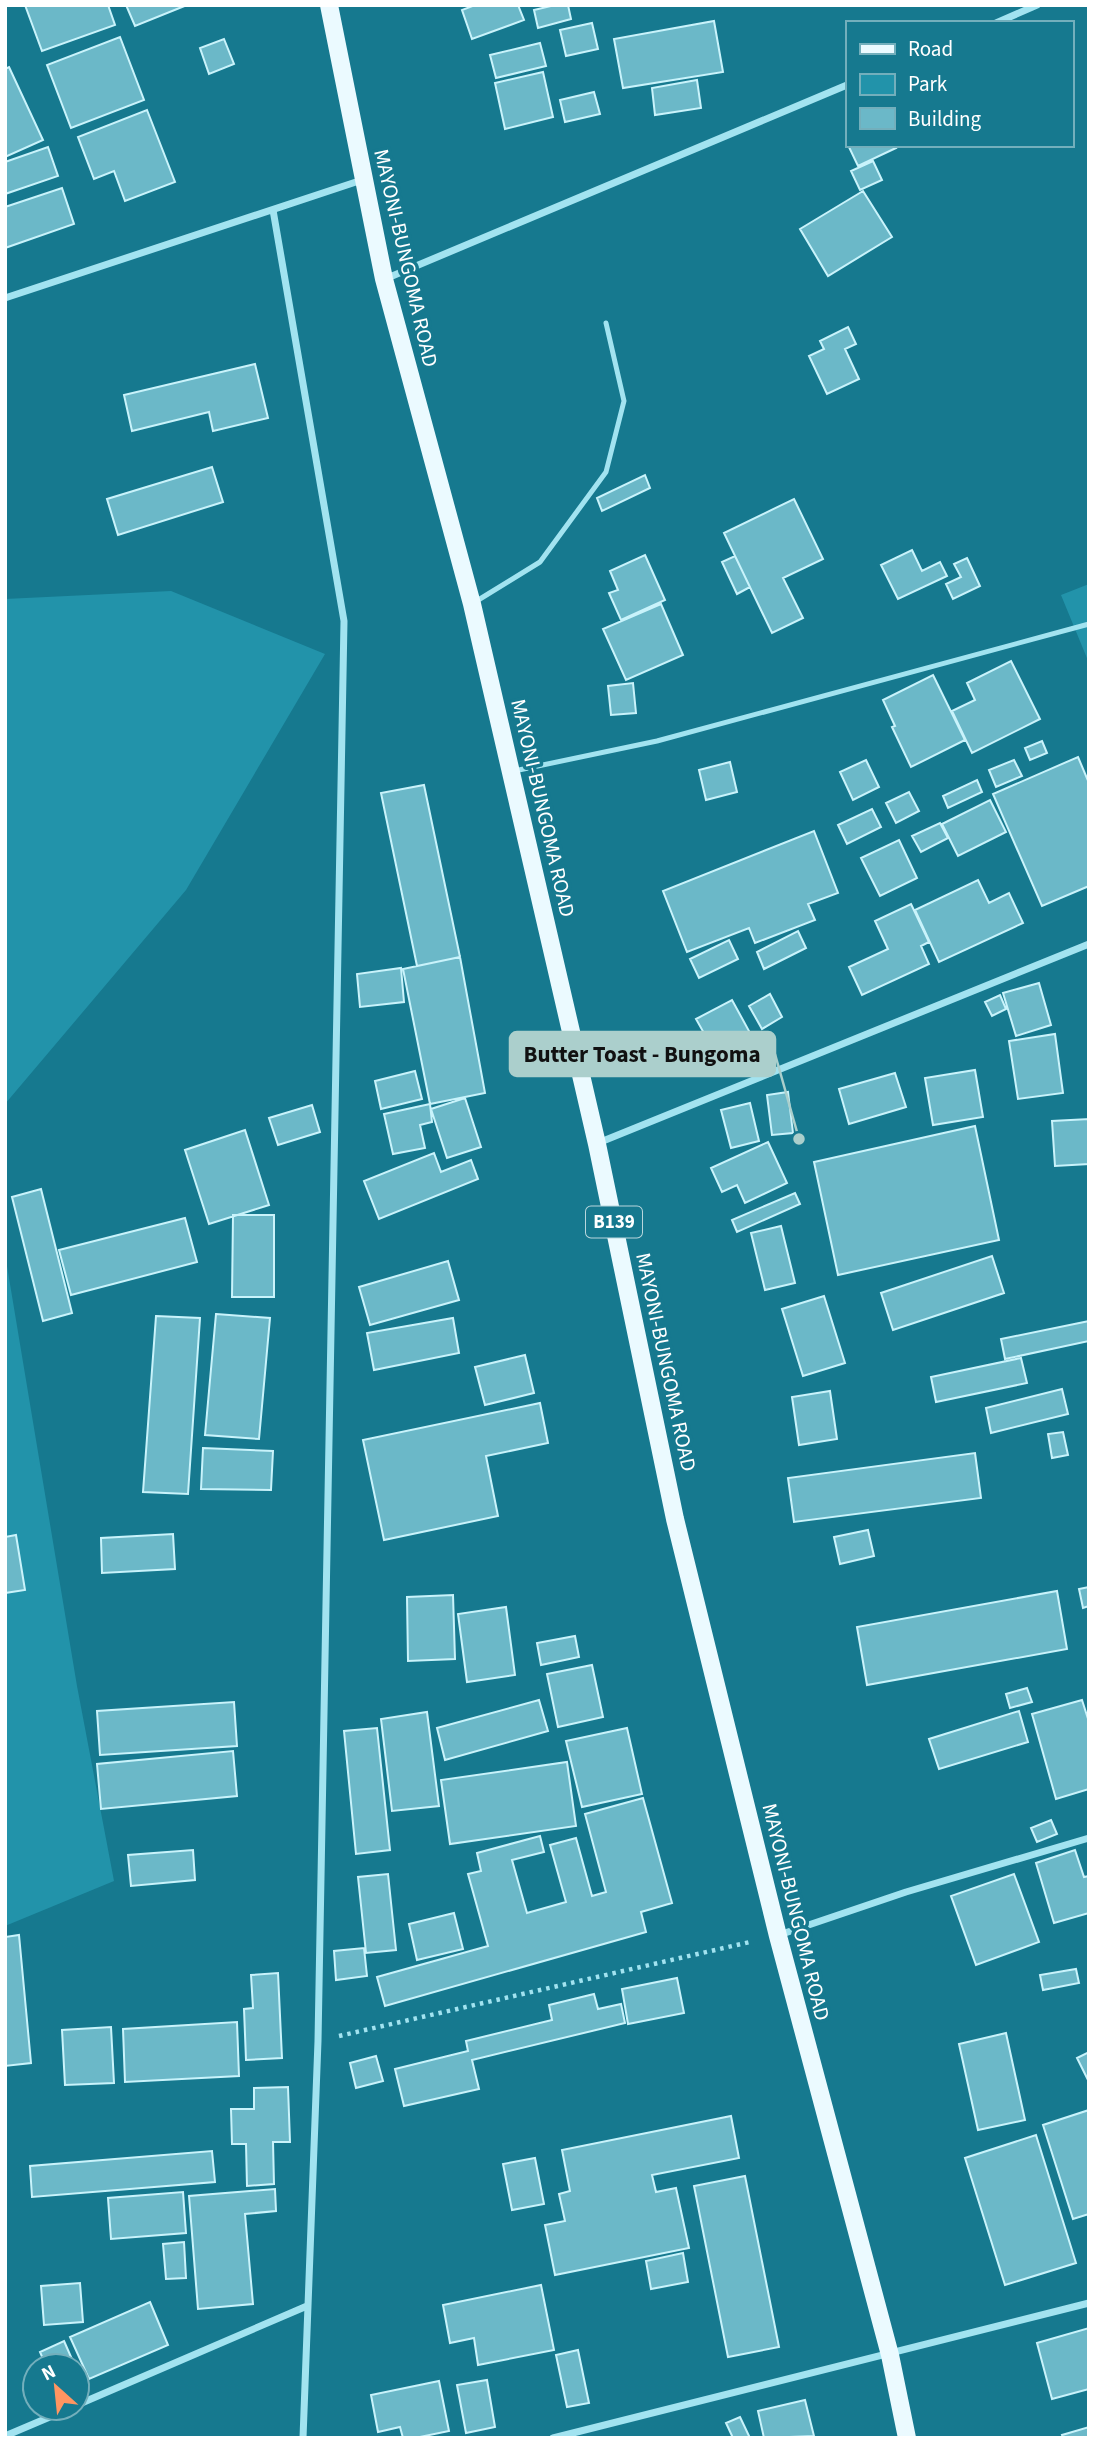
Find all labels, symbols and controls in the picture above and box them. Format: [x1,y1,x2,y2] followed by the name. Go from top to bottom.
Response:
[846,21,1073,147] legend
[908,34,953,64] text: Road
[908,69,948,99] text: Park
[908,104,982,134] text: Building
[366,146,446,370] street label: MAYONI-BUNGOMA ROAD
[503,696,583,920] street label: MAYONI-BUNGOMA ROAD
[510,1032,775,1076] callout: Butter Toast - Bungoma
[523,1038,761,1071] text: Butter Toast - Bungoma
[586,1206,642,1238] road number: B139
[628,1250,704,1474] street label: MAYONI-BUNGOMA ROAD
[754,1800,838,2024] street label: MAYONI-BUNGOMA ROAD
[21,2352,91,2422] north arrow
[37,2358,61,2388] text: N

